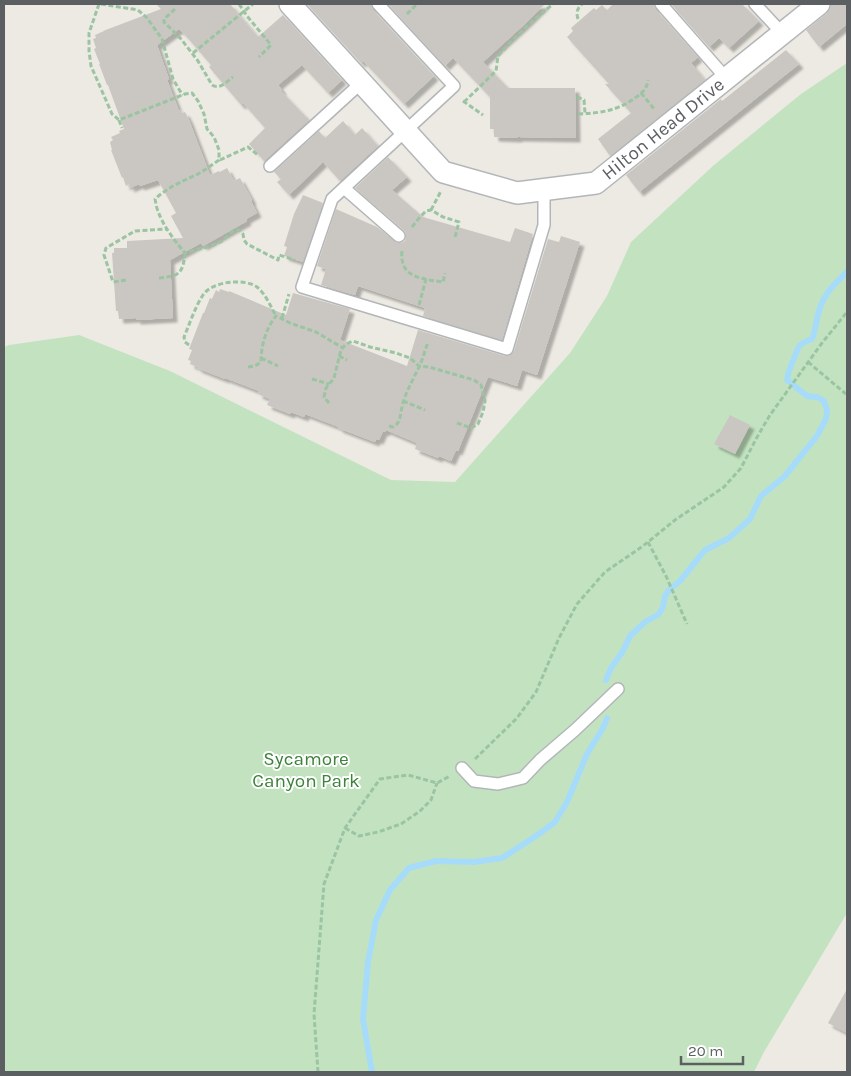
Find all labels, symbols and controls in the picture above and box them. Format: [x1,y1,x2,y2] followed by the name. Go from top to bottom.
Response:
[598,73,729,185] street label: Hilton Head Drive
[252,748,360,792] park label: Sycamore Canyon Park
[681,1034,744,1066] scale bar
[688,1042,723,1060] text: 20 m

